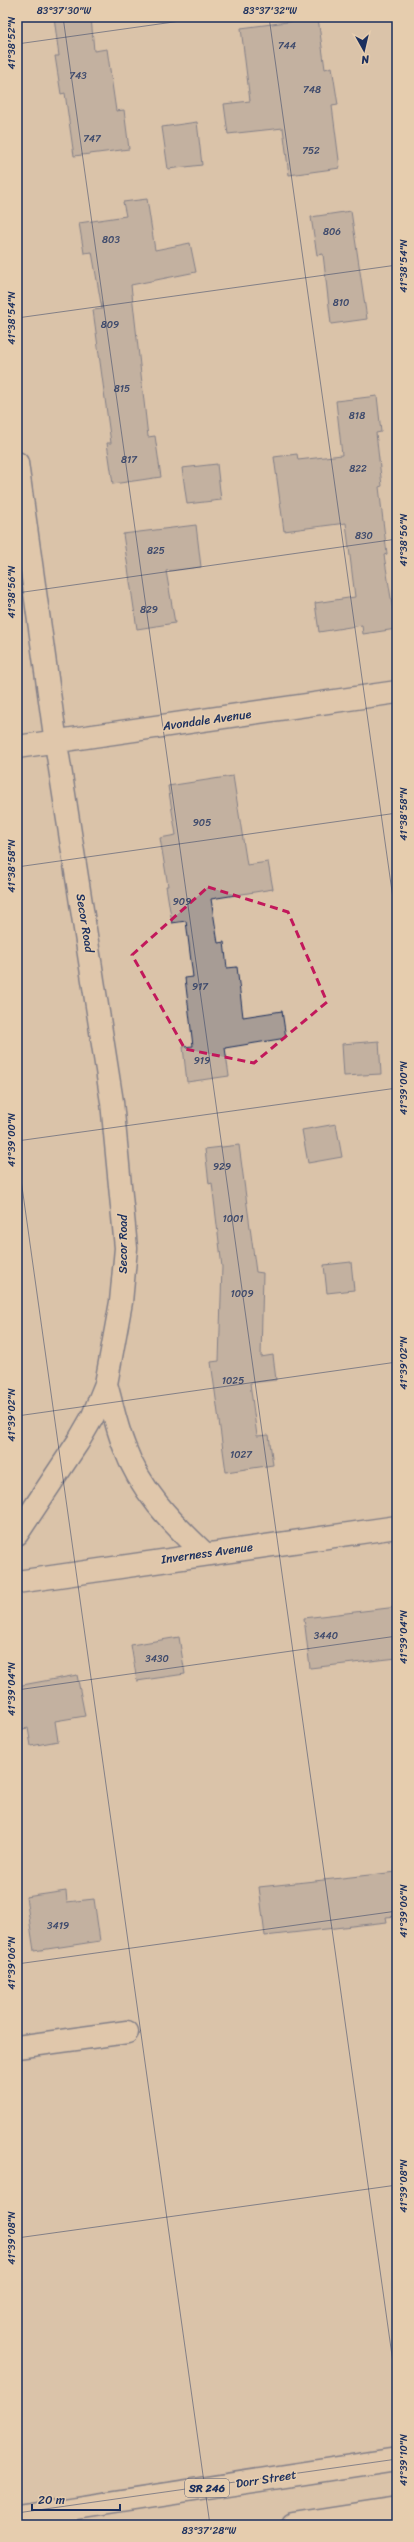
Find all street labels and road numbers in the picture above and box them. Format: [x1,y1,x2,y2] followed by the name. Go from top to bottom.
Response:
[160,703,253,737] street label: Avondale Avenue
[69,892,101,955] street label: Secor Road
[112,1214,134,1274] street label: Secor Road
[159,1536,254,1570] street label: Inverness Avenue
[234,2463,298,2495] street label: Dorr Street
[185,2479,229,2497] road number: SR 246

